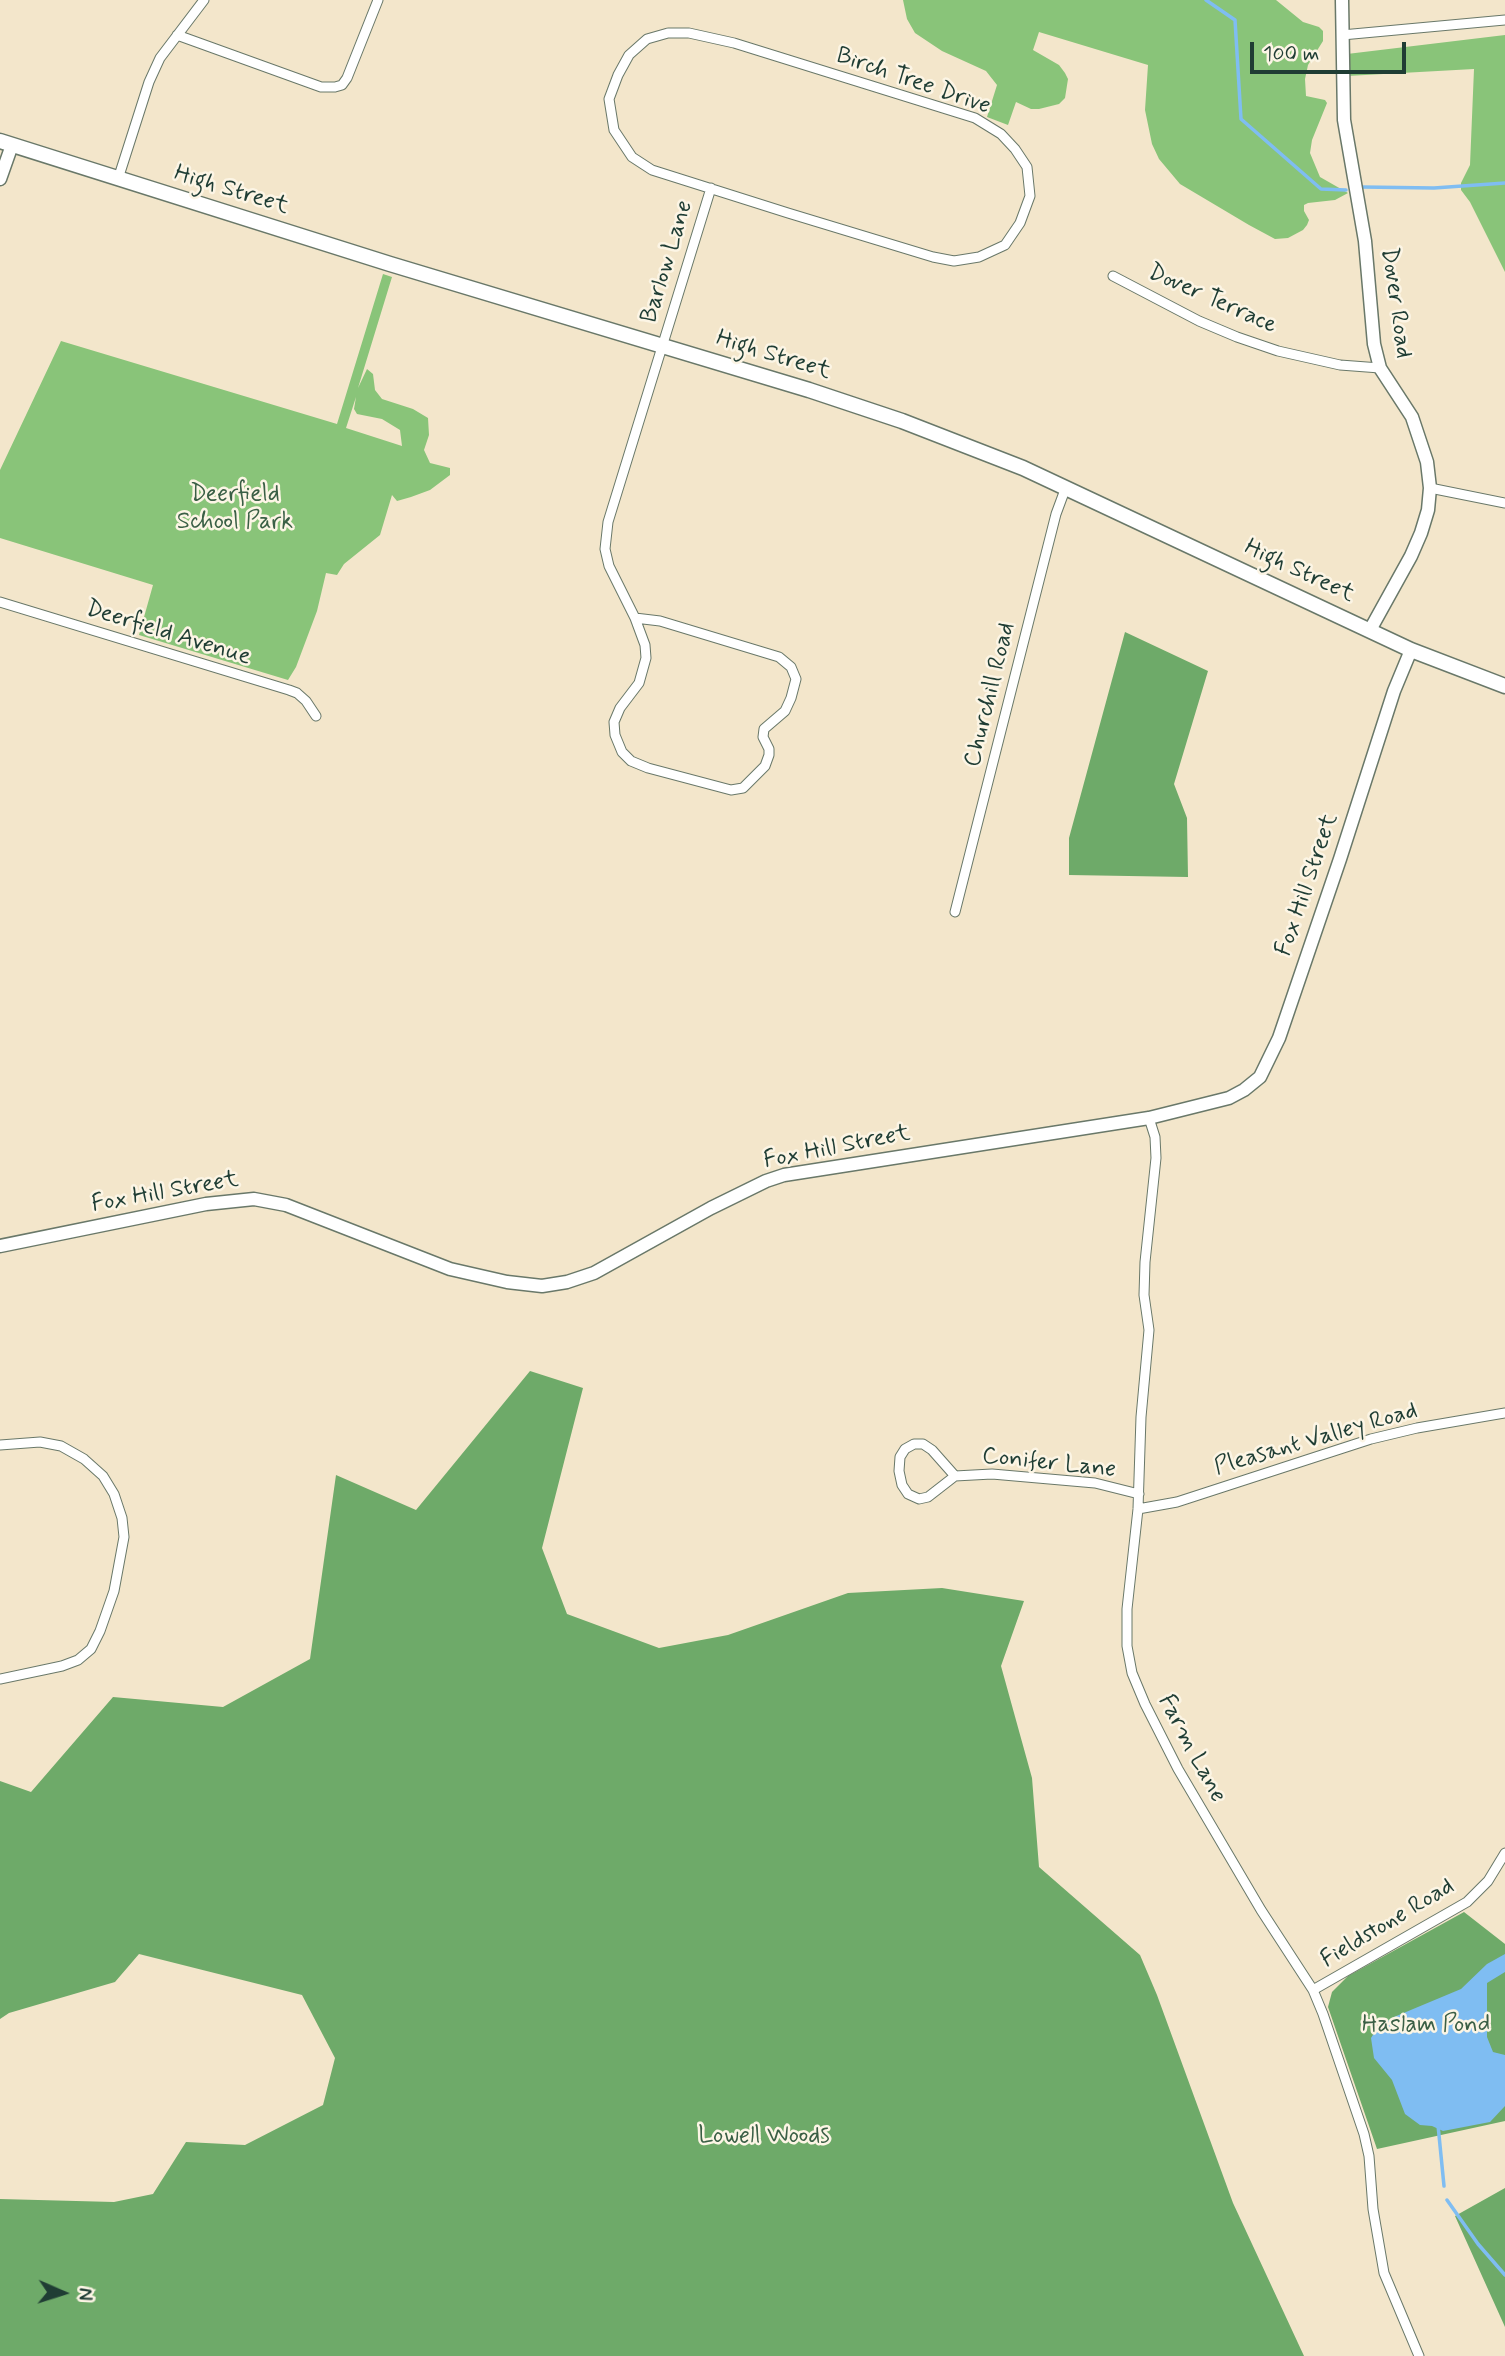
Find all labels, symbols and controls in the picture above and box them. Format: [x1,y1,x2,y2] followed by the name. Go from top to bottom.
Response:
[1253,28,1409,72] scale bar
[1263,40,1319,68] text: 100 m
[832,42,994,122] street label: Birch Tree Drive
[170,160,292,222] street label: High Street
[636,197,700,327] street label: Barlow Lane
[1373,246,1417,360] street label: Dover Road
[1143,259,1281,341] street label: Dover Terrace
[712,325,834,387] street label: High Street
[177,481,293,537] park label: Deerfield School Park
[1239,534,1359,610] street label: High Street
[82,595,254,673] street label: Deerfield Avenue
[959,620,1023,770] street label: Churchill Road
[1270,810,1346,960] street label: Fox Hill Street
[761,1120,913,1176] street label: Fox Hill Street
[89,1166,241,1220] street label: Fox Hill Street
[1211,1397,1421,1483] street label: Pleasant Valley Road
[981,1443,1117,1485] street label: Conifer Lane
[1151,1690,1231,1808] street label: Farm Lane
[1316,1873,1460,1975] street label: Fieldstone Road
[1362,2012,1490,2040] park label: Haslam Pond
[698,2123,830,2151] park label: Lowell Woods
[28,2258,98,2328] north arrow
[72,2287,97,2301] text: N

